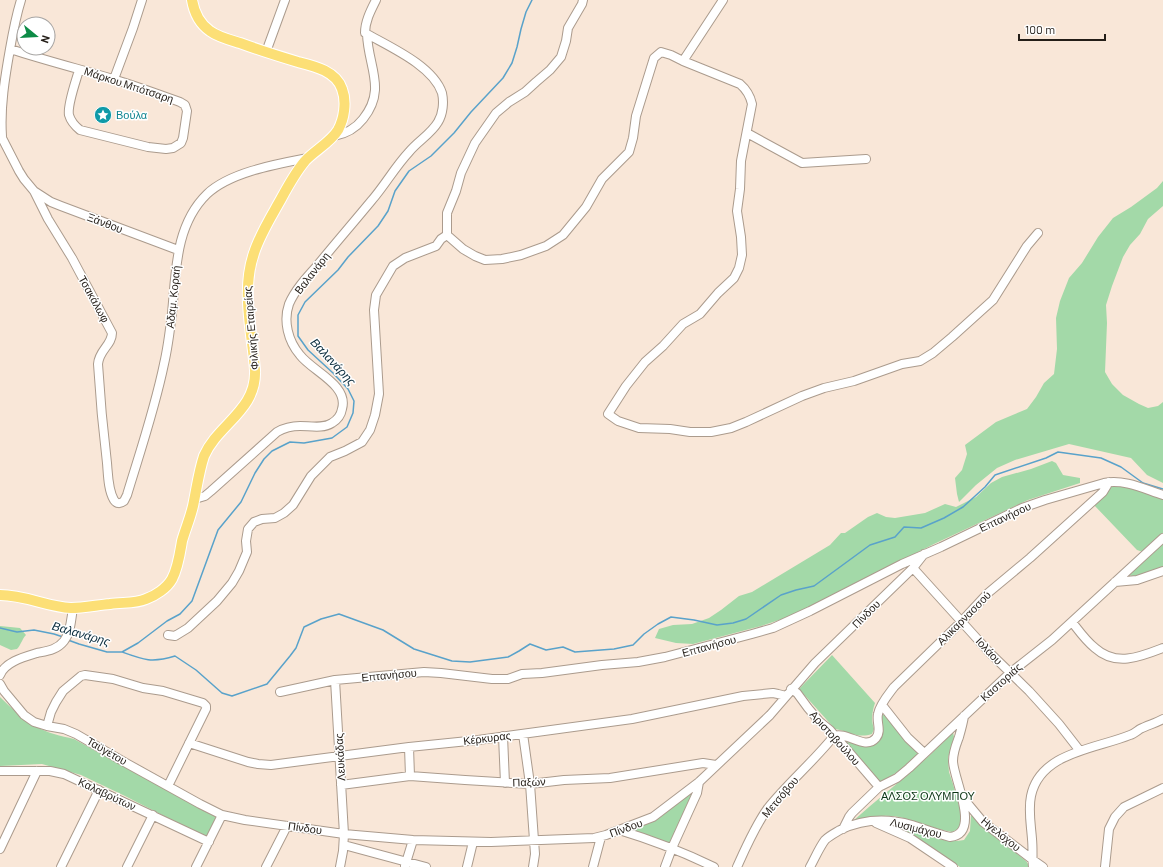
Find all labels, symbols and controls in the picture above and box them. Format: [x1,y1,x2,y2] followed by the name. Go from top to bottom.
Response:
[16,16,56,56] north arrow
[1019,16,1105,42] scale bar
[1025,22,1055,36] text: 100 m
[39,34,53,45] text: N
[83,64,176,105] street label: Μάρκου Μπότσαρη
[93,105,113,125] place icon: Βούλα
[116,108,148,121] place label: Βούλα
[85,210,125,235] street label: Ξάνθου
[291,249,332,296] street label: Βαλανάρη
[163,265,182,329] street label: Αδαμ. Κοραή
[76,273,113,324] street label: Τσακάλωφ
[240,286,261,370] street label: Φιλικής Εταιρείας
[308,335,359,389] water label: Βαλανάρης
[977,499,1033,534] street label: Επτανήσου
[934,588,993,647] street label: Αλικαρνασσού
[849,597,882,630] street label: Πίνδου
[50,618,112,649] water label: Βαλανάρης
[680,632,737,659] street label: Επτανήσου
[973,634,1005,667] street label: Ιολάου
[977,660,1024,704] street label: Καστοριάς
[361,666,417,683] street label: Επτανήσου
[807,708,863,768] street label: Αριστοβούλου
[462,728,512,747] street label: Κέρκυρας
[332,733,347,781] street label: Λευκάδας
[85,734,130,767] street label: Ταϋγέτου
[759,773,801,820] street label: Μετσόβου
[512,774,546,789] street label: Παξών
[76,775,139,813] street label: Καλαβρύτων
[881,789,976,802] park label: ΑΛΣΟΣ ΟΛΥΜΠΟΥ
[979,814,1024,853] street label: Ηγελόχου
[889,815,943,840] street label: Λυσιμάχου
[608,816,644,839] street label: Πίνδου
[287,819,323,836] street label: Πίνδου

